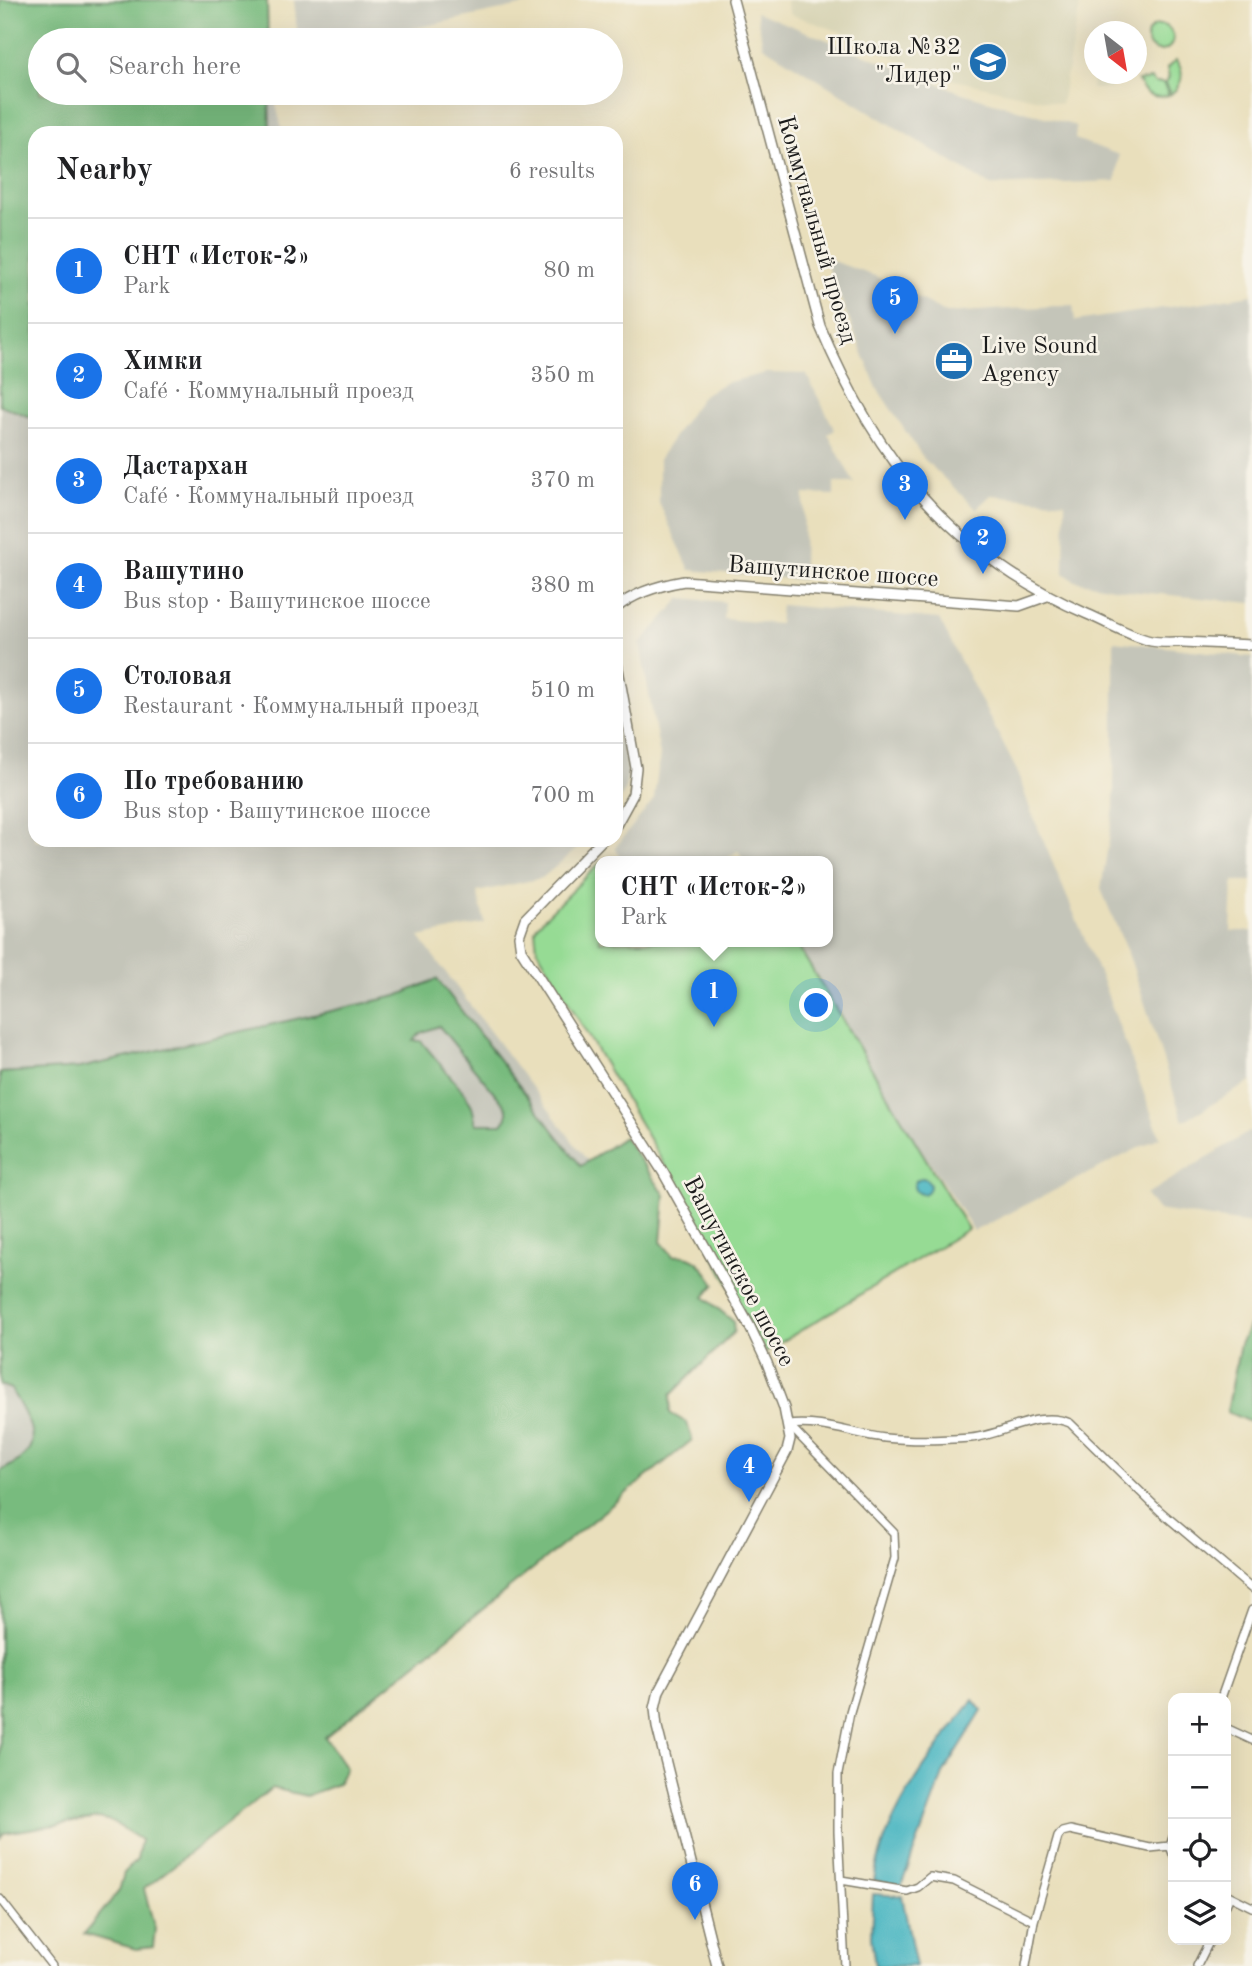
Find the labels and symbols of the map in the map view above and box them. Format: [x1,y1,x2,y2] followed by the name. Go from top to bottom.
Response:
[1084,21,1147,84] north arrow
[826,36,961,88] place label: Школа №32 "Лидер"
[967,41,1009,83] school or university icon: Школа №32 "Лидер"
[772,113,860,347] street label: Коммунальный проезд
[872,276,918,334] pin: 5
[981,335,1098,387] place label: Live Sound Agency
[933,340,975,382] office icon: Live Sound Agency
[882,462,928,520] pin: 3
[960,516,1006,574] pin: 2
[727,554,939,592] street label: Вашутинское шоссе
[691,969,737,1027] pin: 1
[799,988,833,1022] your location
[678,1173,798,1371] street label: Вашутинское шоссе
[726,1444,772,1502] pin: 4
[672,1862,718,1920] pin: 6

